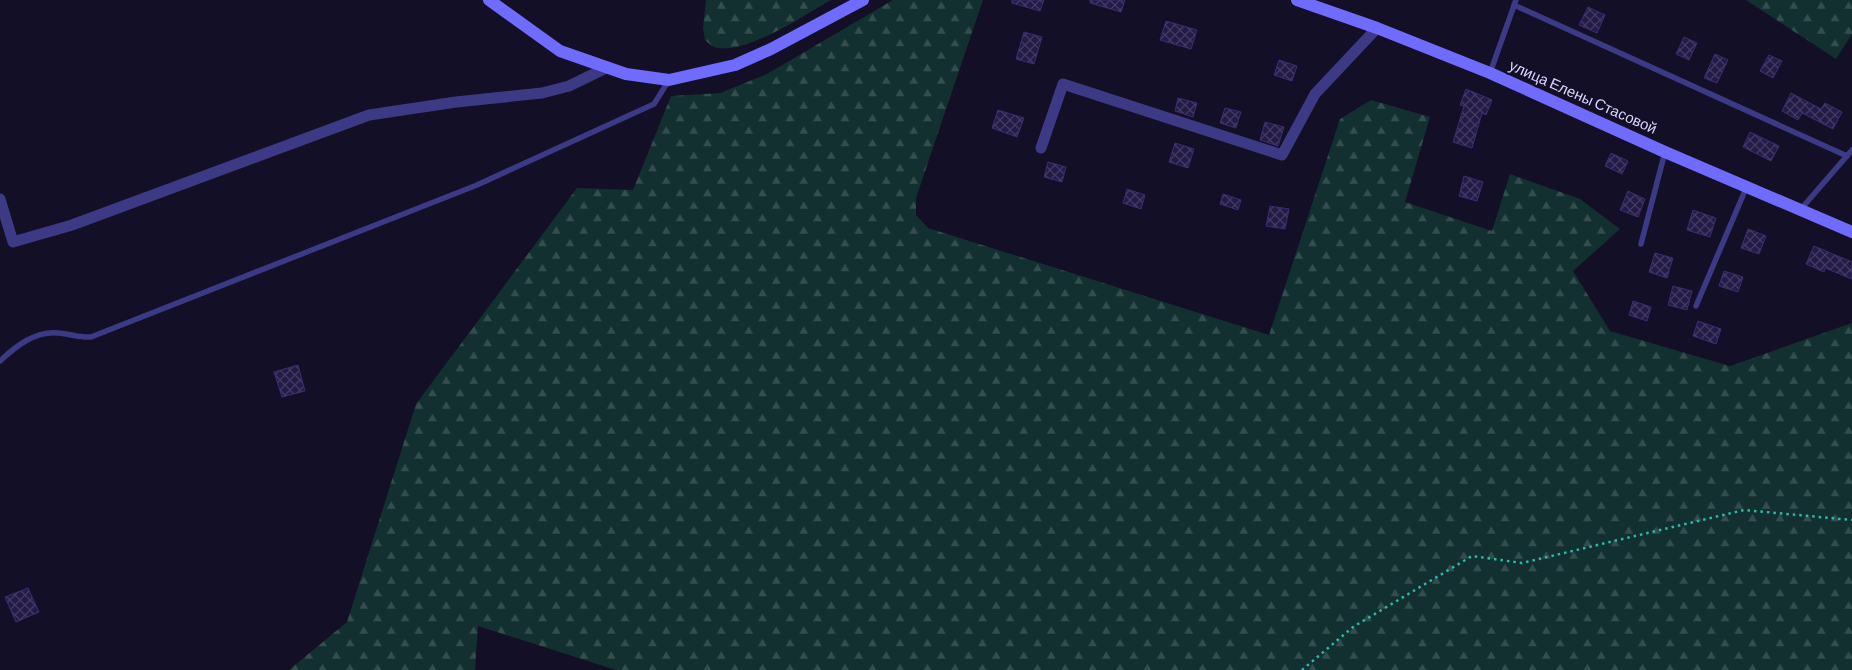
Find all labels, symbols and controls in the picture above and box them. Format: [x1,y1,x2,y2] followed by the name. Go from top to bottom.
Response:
[1507,55,1660,137] street label: улица Елены Стасовой

